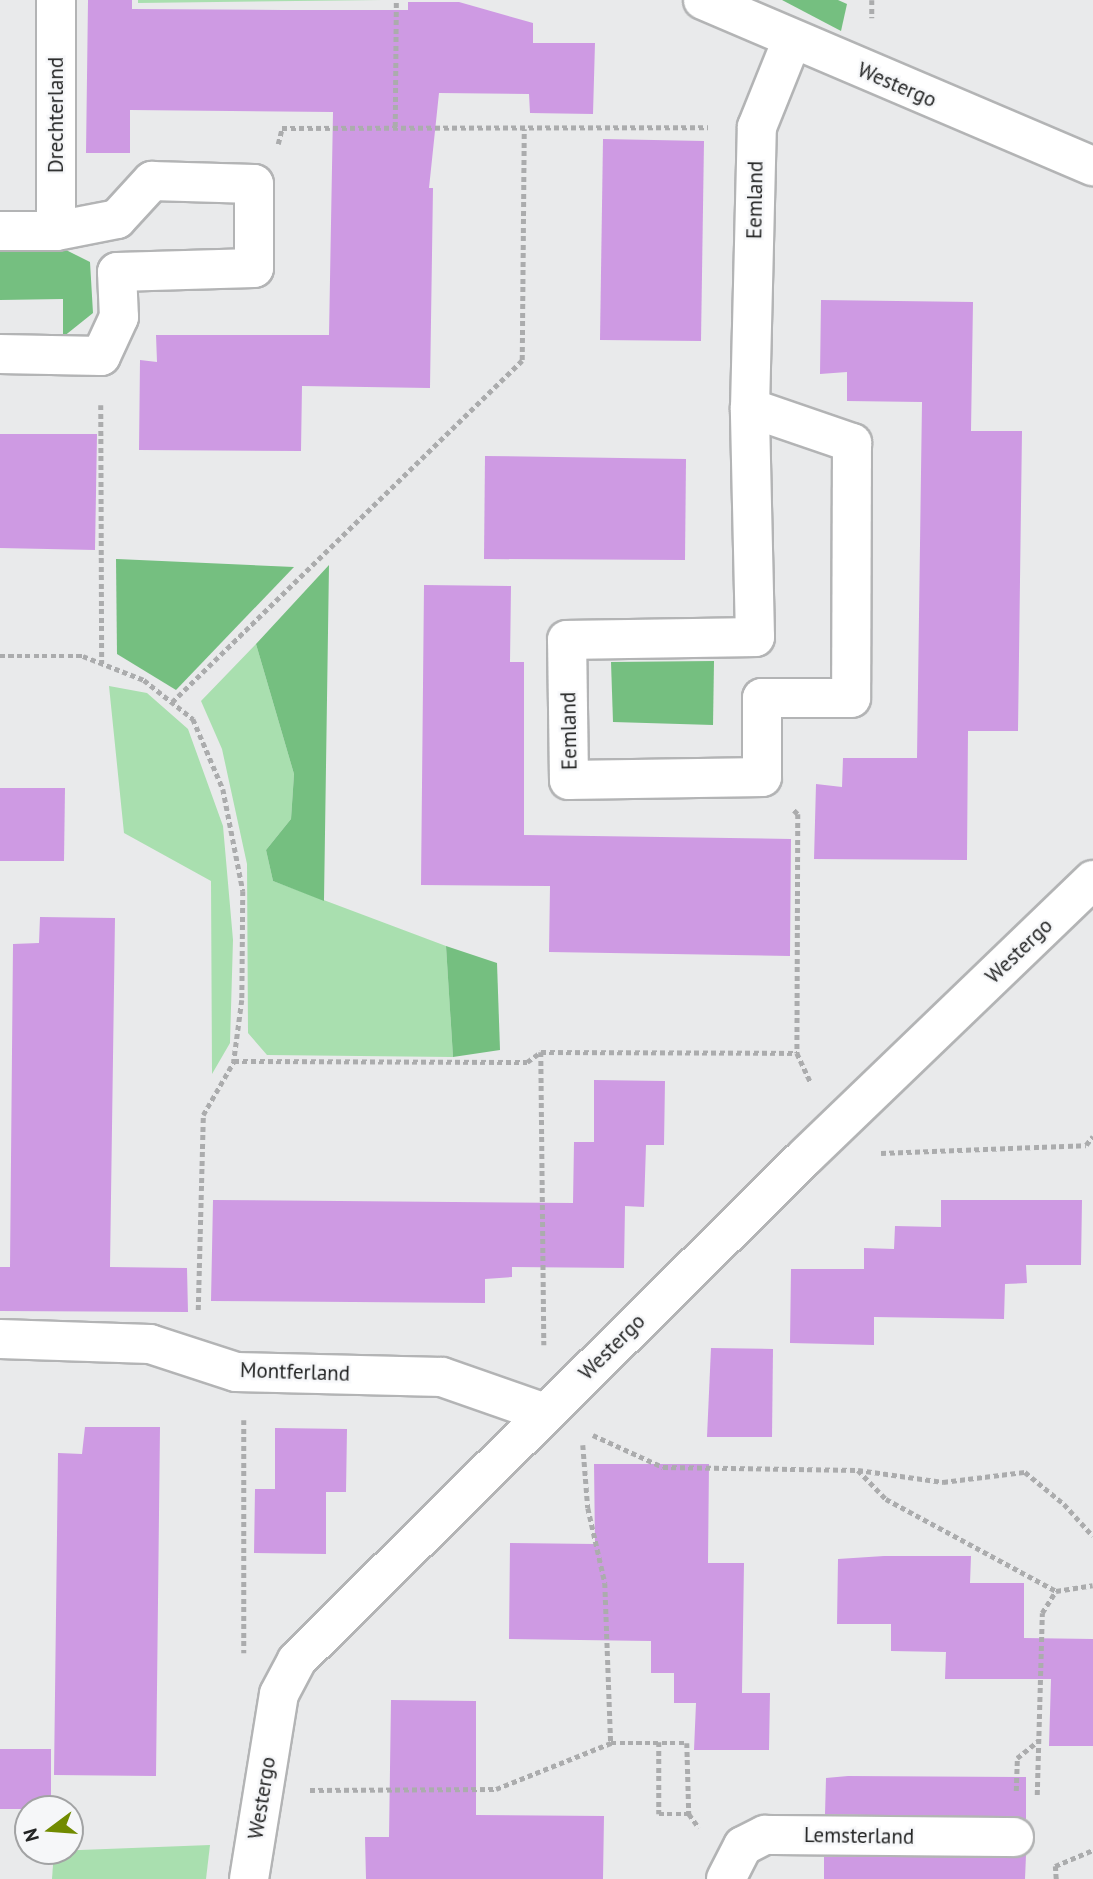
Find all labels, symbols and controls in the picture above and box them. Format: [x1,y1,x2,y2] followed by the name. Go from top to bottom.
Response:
[43,57,69,173] street label: Drechterland
[854,57,940,113] street label: Westergo
[742,161,768,239] street label: Eemland
[556,692,582,770] street label: Eemland
[980,913,1058,989] street label: Westergo
[574,1309,650,1385] street label: Westergo
[240,1357,350,1387] street label: Montferland
[243,1755,281,1841] street label: Westergo
[14,1795,84,1865] north arrow
[804,1822,914,1850] street label: Lemsterland
[17,1826,44,1845] text: N

